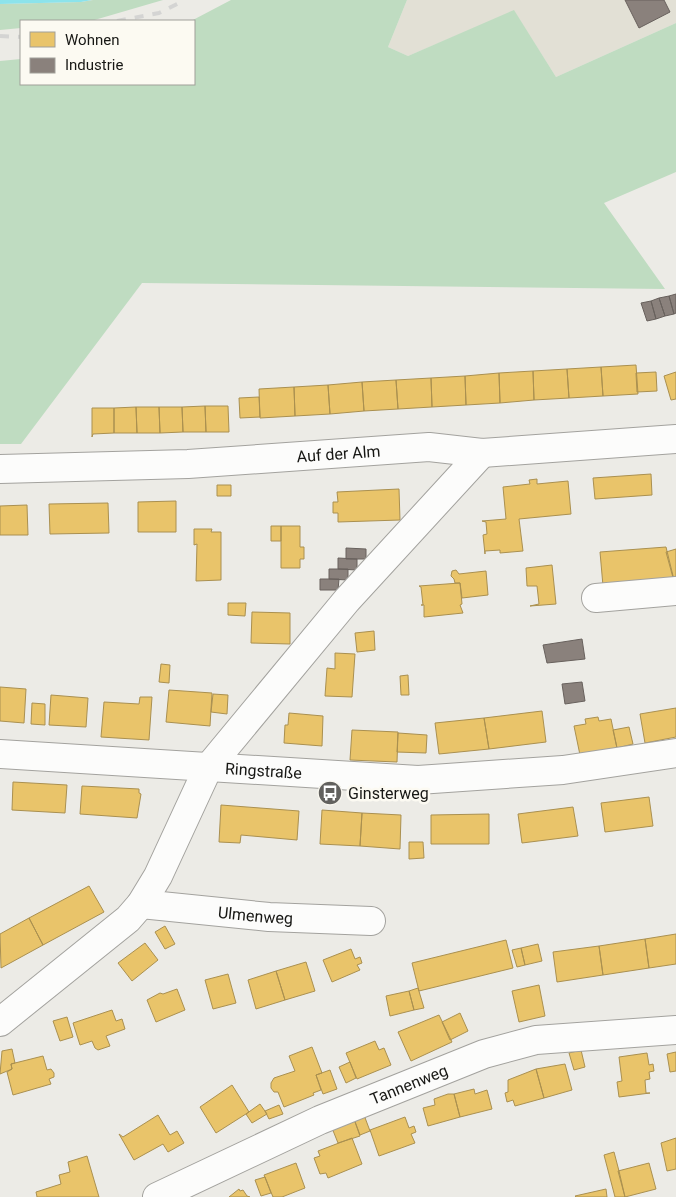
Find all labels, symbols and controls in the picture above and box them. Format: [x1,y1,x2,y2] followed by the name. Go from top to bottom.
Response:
[20,20,195,85] legend
[65,31,119,49] text: Wohnen
[65,56,123,74] text: Industrie
[296,441,381,466] street label: Auf der Alm
[225,759,302,782] street label: Ringstraße
[317,780,343,806] bus stop icon: Ginsterweg
[348,784,429,803] place label: Ginsterweg
[217,902,293,927] street label: Ulmenweg
[367,1060,450,1108] street label: Tannenweg

